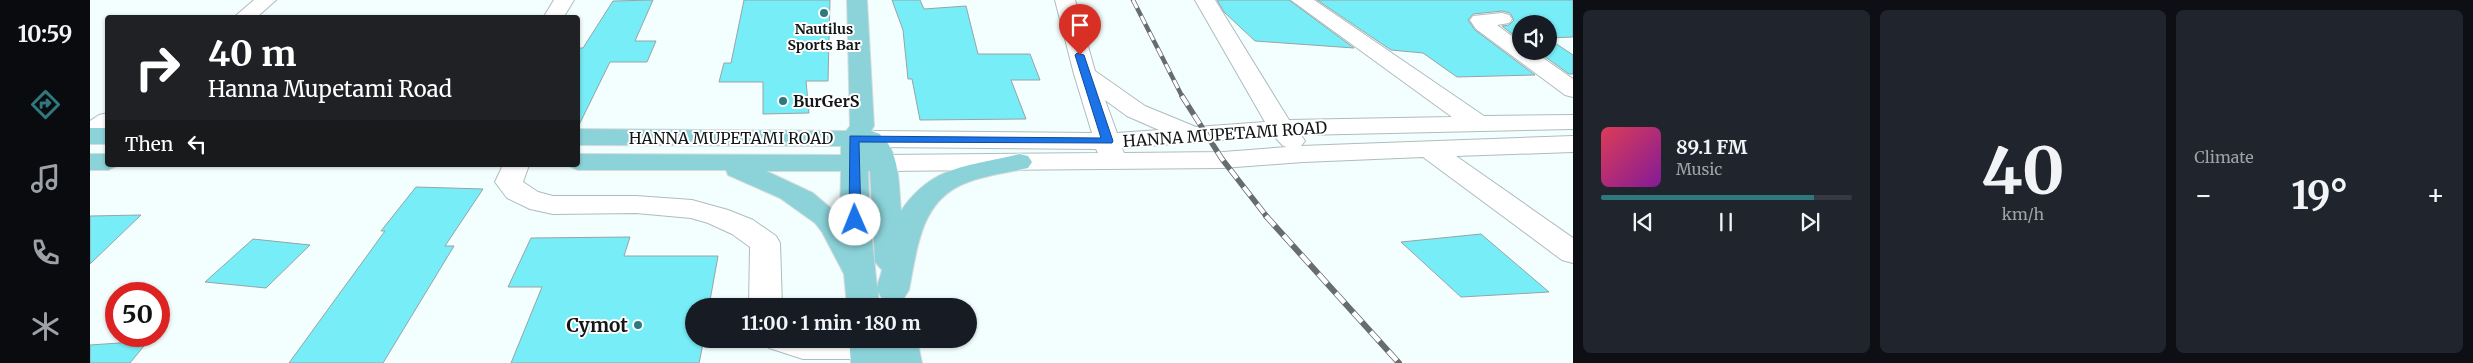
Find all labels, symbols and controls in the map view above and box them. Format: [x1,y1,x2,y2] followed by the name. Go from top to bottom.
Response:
[1059,4,1101,55] pin
[818,7,830,19] marker: Nautilus Sports Bar
[1066,11,1094,39] icon: arrive
[1512,15,1557,60] map controls
[1512,15,1557,60] button: sound
[18,20,72,48] text: 10:59
[788,20,861,54] place label: Nautilus Sports Bar
[208,32,296,76] text: 40 m
[125,35,190,100] icon: right
[208,75,452,103] text: Hanna Mupetami Road
[28,87,63,122] icon: directions
[793,91,860,111] place label: BurGerS
[777,95,789,107] marker: BurGerS
[1122,117,1328,151] street label: HANNA MUPETAMI ROAD
[629,128,833,148] street label: HANNA MUPETAMI ROAD
[183,130,211,158] icon: left
[1981,130,2065,212] text: 40
[125,132,173,156] text: Then
[1676,135,1747,159] text: 89.1 FM
[2194,147,2254,167] text: Climate
[1676,159,1722,179] text: Music
[28,161,63,196] icon: music
[2291,172,2348,219] text: 19°
[2194,177,2213,213] text: −
[2426,177,2445,213] text: +
[828,193,880,245] position arrow
[2002,204,2044,224] text: km/h
[1629,208,1657,236] icon: previous
[1712,208,1740,236] icon: pause
[1796,208,1824,236] icon: next
[28,235,63,270] icon: phone
[105,282,170,347] speed limit sign: 50
[28,309,63,344] icon: climate
[741,311,921,335] text: 11:00 · 1 min · 180 m
[566,313,628,337] place label: Cymot
[632,319,644,331] marker: Cymot

